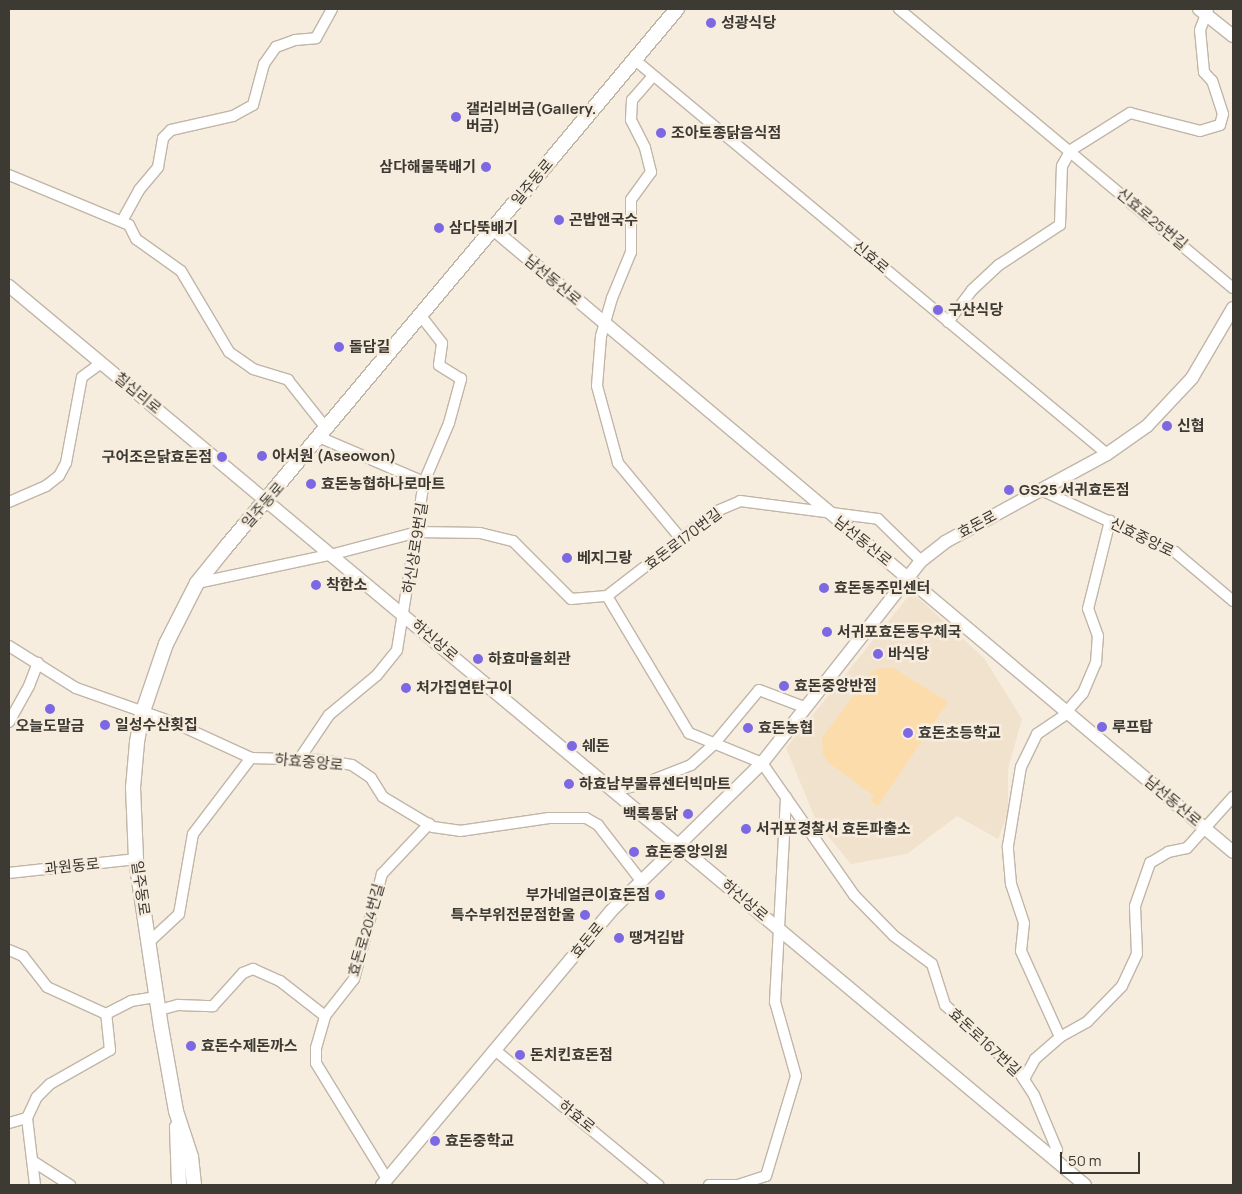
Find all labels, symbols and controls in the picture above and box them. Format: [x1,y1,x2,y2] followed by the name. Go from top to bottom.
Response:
[721,14,776,32] place label: 성광식당
[705,17,717,29] marker: 성광식당
[466,99,596,134] place label: 갤러리버금(Gallery. 버금)
[450,111,462,123] marker: 갤러리버금(Gallery. 버금)
[671,124,781,142] place label: 조아토종닭음식점
[655,127,667,139] marker: 조아토종닭음식점
[507,155,557,209] street label: 일주동로
[379,158,476,176] place label: 삼다해물뚝배기
[480,161,492,173] marker: 삼다해물뚝배기
[1113,184,1191,254] street label: 신효로25번길
[569,211,638,229] place label: 곤밥앤국수
[553,214,565,226] marker: 곤밥앤국수
[449,219,518,237] place label: 삼다뚝배기
[433,222,445,234] marker: 삼다뚝배기
[849,237,893,277] street label: 신효로
[521,251,585,309] street label: 남선동산로
[948,301,1003,319] place label: 구산식당
[932,304,944,316] marker: 구산식당
[349,338,390,356] place label: 돌담길
[333,341,345,353] marker: 돌담길
[111,369,165,417] street label: 칠십리로
[1177,417,1205,435] place label: 신협
[1161,420,1173,432] marker: 신협
[272,447,396,465] place label: 아서원 (Aseowon)
[102,448,212,466] place label: 구어조은닭효돈점
[256,450,268,462] marker: 아서원 (Aseowon)
[216,451,228,463] marker: 구어조은닭효돈점
[321,475,445,493] place label: 효돈농협하나로마트
[238,478,288,532] street label: 일주동로
[305,478,317,490] marker: 효돈농협하나로마트
[1019,481,1130,499] place label: GS25 서귀효돈점
[1003,484,1015,496] marker: GS25 서귀효돈점
[399,501,431,595] street label: 하신상로9번길
[641,504,725,574] street label: 효돈로170번길
[954,506,1000,542] street label: 효돈로
[831,512,895,570] street label: 남선동산로
[1107,514,1177,560] street label: 신효중앙로
[577,549,632,567] place label: 베지그랑
[561,552,573,564] marker: 베지그랑
[326,576,367,594] place label: 착한소
[310,579,322,591] marker: 착한소
[834,579,931,597] place label: 효돈동주민센터
[818,582,830,594] marker: 효돈동주민센터
[408,615,462,665] street label: 하신상로
[837,623,961,641] place label: 서귀포효돈동우체국
[821,626,833,638] marker: 서귀포효돈동우체국
[888,645,929,663] place label: 바식당
[872,648,884,660] marker: 바식당
[488,650,571,668] place label: 하효마을회관
[472,653,484,665] marker: 하효마을회관
[794,677,877,695] place label: 효돈중앙반점
[416,679,513,697] place label: 처가집연탄구이
[778,680,790,692] marker: 효돈중앙반점
[400,682,412,694] marker: 처가집연탄구이
[44,703,56,715] marker: 오늘도말금
[115,716,198,734] place label: 일성수산횟집
[16,717,84,735] place label: 오늘도말금
[1112,718,1153,736] place label: 루프탑
[99,719,111,731] marker: 일성수산횟집
[758,719,813,737] place label: 효돈농협
[1096,721,1108,733] marker: 루프탑
[742,722,754,734] marker: 효돈농협
[918,724,1001,742] place label: 효돈초등학교
[902,727,914,739] marker: 효돈초등학교
[582,737,610,755] place label: 쉐돈
[566,740,578,752] marker: 쉐돈
[274,750,344,774] street label: 하효중앙로
[1141,772,1205,830] street label: 남선동산로
[579,775,731,793] place label: 하효남부물류센터빅마트
[563,778,575,790] marker: 하효남부물류센터빅마트
[623,805,678,823] place label: 백록통닭
[682,808,694,820] marker: 백록통닭
[756,820,911,838] place label: 서귀포경찰서 효돈파출소
[740,823,752,835] marker: 서귀포경찰서 효돈파출소
[645,843,728,861] place label: 효돈중앙의원
[627,845,641,859] marker: 효돈중앙의원
[44,854,100,878] street label: 과원동로
[128,859,154,917] street label: 일주동로
[718,875,772,925] street label: 하신상로
[344,882,388,978] street label: 효돈로204번길
[526,886,650,904] place label: 부가네얼큰이효돈점
[654,889,666,901] marker: 부가네얼큰이효돈점
[451,906,575,924] place label: 특수부위전문점한울
[579,909,591,921] marker: 특수부위전문점한울
[567,918,607,962] street label: 효돈로
[629,929,684,947] place label: 땡겨김밥
[613,932,625,944] marker: 땡겨김밥
[945,1004,1025,1080] street label: 효돈로167번길
[201,1037,298,1055] place label: 효돈수제돈까스
[185,1040,197,1052] marker: 효돈수제돈까스
[530,1046,613,1064] place label: 돈치킨효돈점
[514,1049,526,1061] marker: 돈치킨효돈점
[555,1096,599,1136] street label: 하효로
[445,1132,514,1150] place label: 효돈중학교
[429,1135,441,1147] marker: 효돈중학교
[1062,1142,1142,1174] scale bar
[1068,1150,1102,1171] text: 50 m

